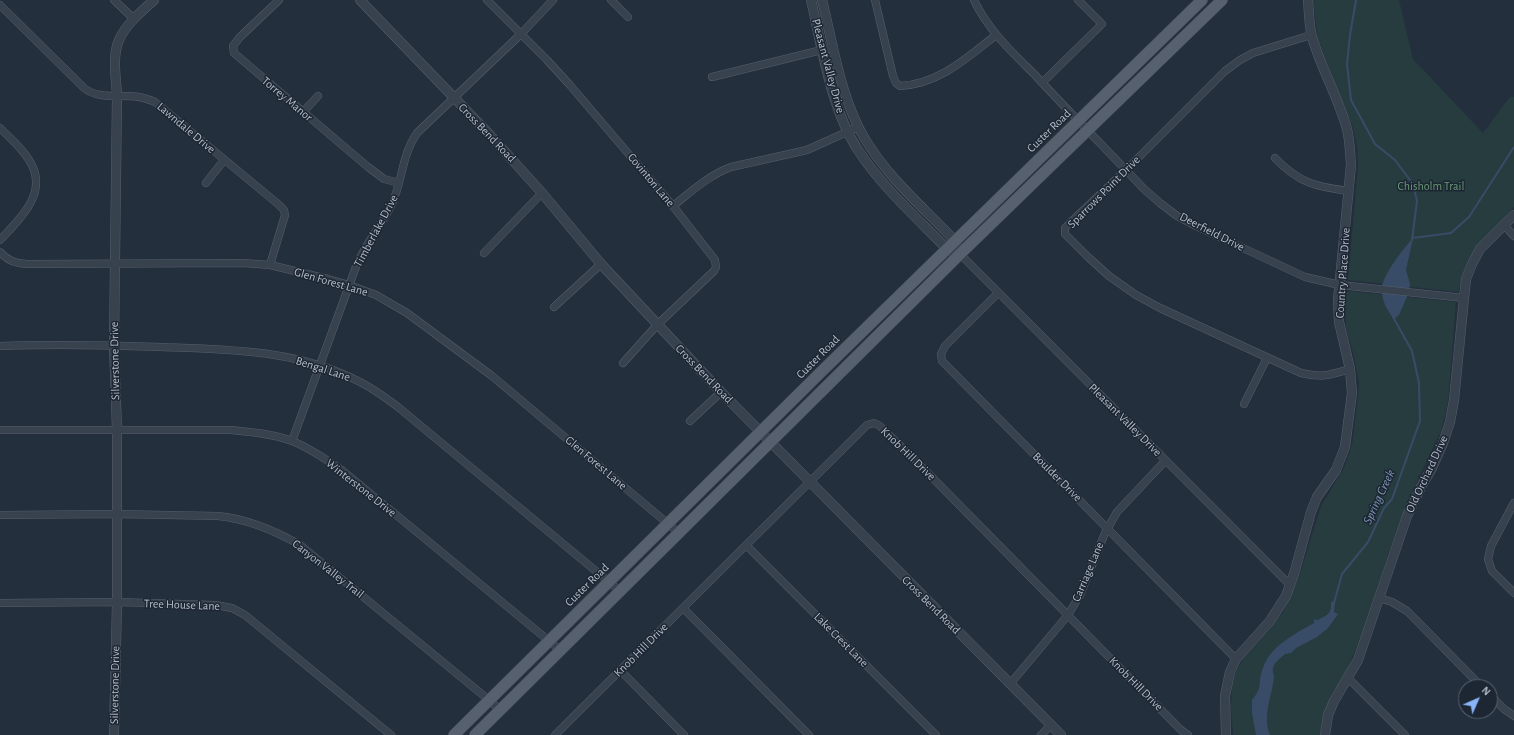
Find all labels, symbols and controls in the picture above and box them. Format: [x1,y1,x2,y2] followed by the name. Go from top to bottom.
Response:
[808,17,848,115] street label: Pleasant Valley Drive
[259,74,315,124] street label: Torrey Manor
[154,99,218,157] street label: Lawndale Drive
[455,100,519,166] street label: Cross Bend Road
[1024,107,1074,155] street label: Custer Road
[624,150,678,210] street label: Covinton Lane
[1065,153,1143,231] street label: Sparrows Point Drive
[1398,179,1464,193] park label: Chisholm Trail
[351,192,401,270] street label: Timberlake Drive
[1177,209,1247,255] street label: Deerfield Drive
[1333,227,1353,319] street label: Country Place Drive
[292,265,370,299] street label: Glen Forest Lane
[107,322,123,400] street label: Silverstone Drive
[793,332,843,382] street label: Custer Road
[672,341,736,407] street label: Cross Bend Road
[294,353,352,385] street label: Bengal Lane
[1085,380,1165,460] street label: Pleasant Valley Drive
[878,424,938,484] street label: Knob Hill Drive
[562,433,630,493] street label: Glen Forest Lane
[1403,433,1451,515] street label: Old Orchard Drive
[1029,449,1085,505] street label: Boulder Drive
[323,456,399,520] street label: Winterstone Drive
[1360,467,1398,527] water label: Spring Creek
[289,537,367,601] street label: Canyon Valley Trail
[1069,540,1107,604] street label: Carriage Lane
[562,561,612,609] street label: Custer Road
[899,573,963,637] street label: Cross Bend Road
[144,596,220,614] street label: Tree House Lane
[811,610,871,670] street label: Lake Crest Lane
[611,620,671,680] street label: Knob Hill Drive
[107,646,123,724] street label: Silverstone Drive
[1106,654,1166,714] street label: Knob Hill Drive
[1458,679,1498,719] north arrow
[1480,684,1493,697] text: N

